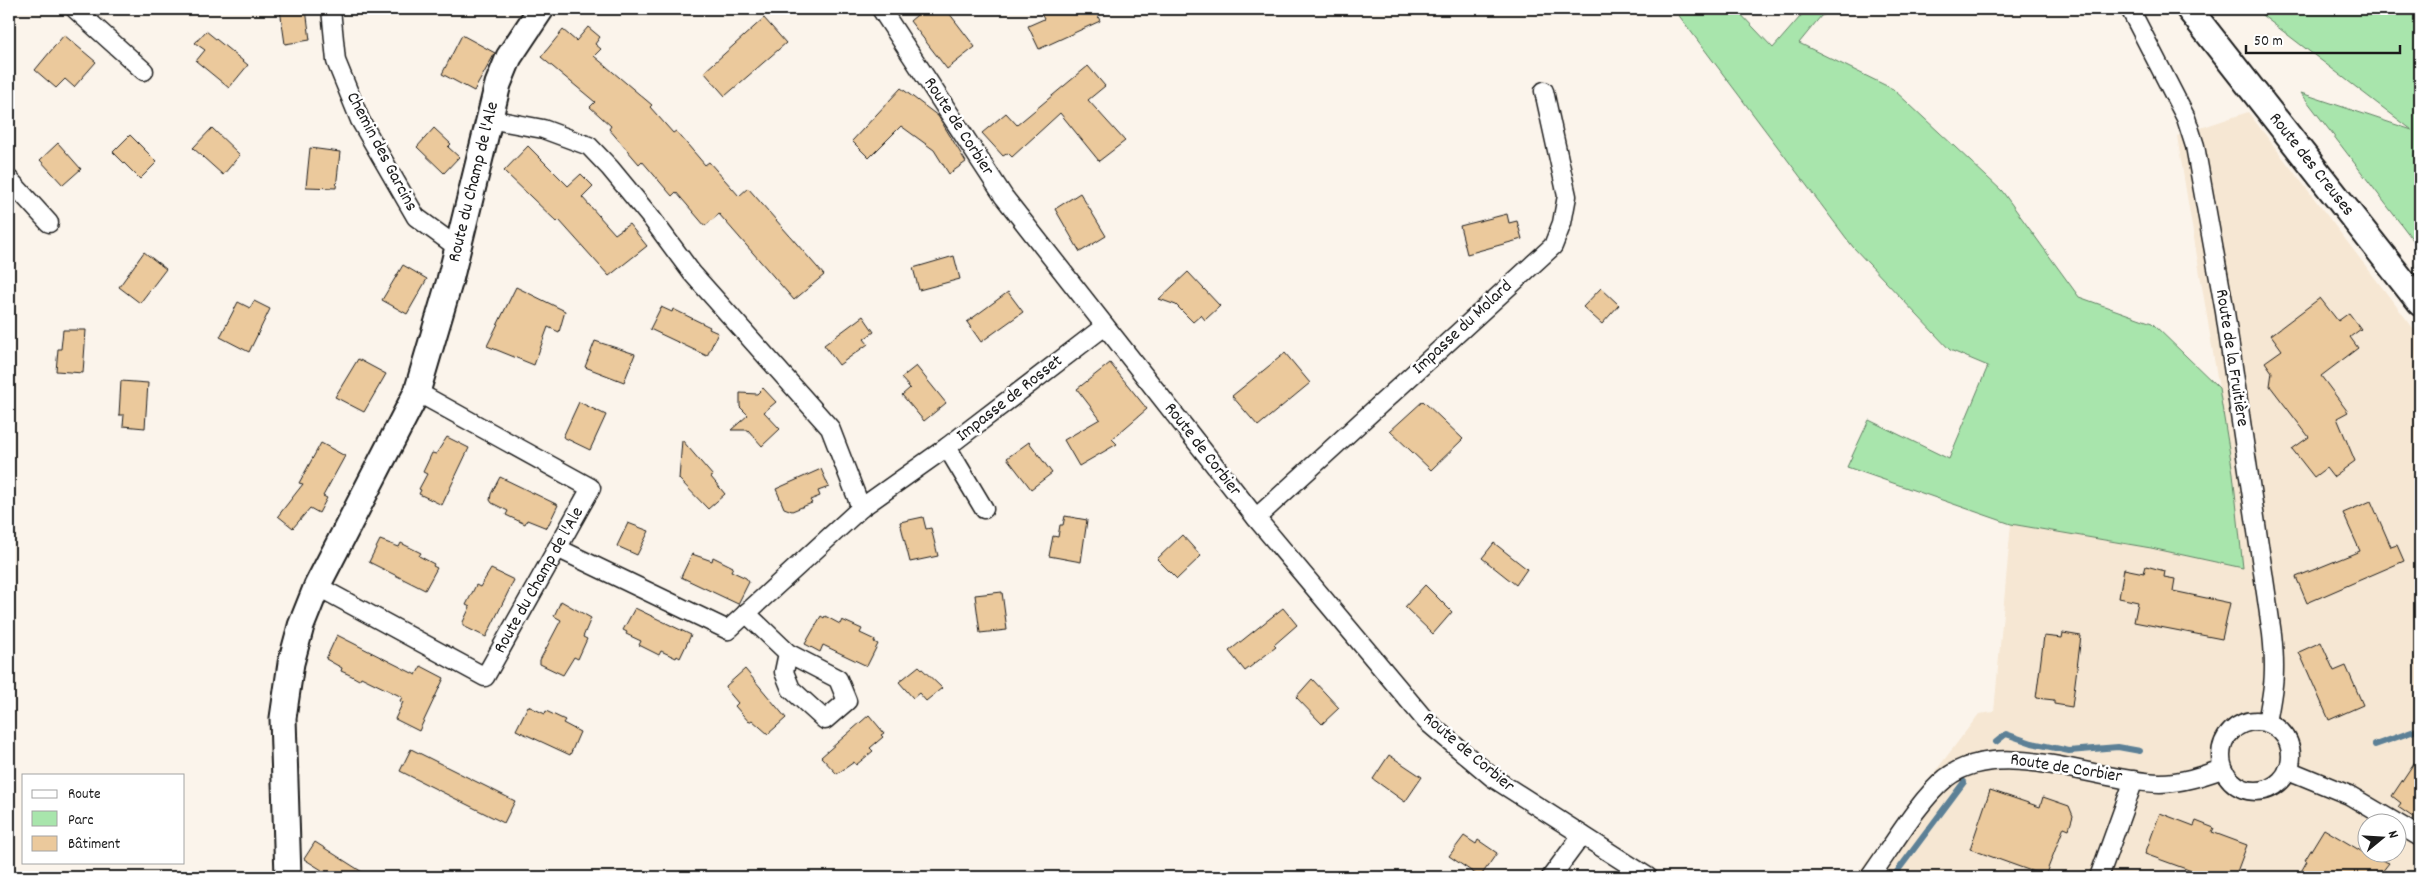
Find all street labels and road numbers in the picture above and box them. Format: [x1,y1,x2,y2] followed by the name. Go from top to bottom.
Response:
[917,73,999,181] street label: Route de Corbier
[339,88,423,216] street label: Chemin des Garcins
[442,99,506,265] street label: Route du Champ de l'Ale
[2263,108,2360,222] street label: Route des Creuses
[1407,275,1519,381] street label: Impasse du Molard
[2208,288,2254,428] street label: Route de la Fruitière
[952,349,1069,449] street label: Impasse de Rosset
[1157,398,1247,502] street label: Route de Corbier
[488,502,590,658] street label: Route du Champ de l'Ale
[1417,707,1520,799] street label: Route de Corbier
[2008,748,2124,790] street label: Route de Corbier

